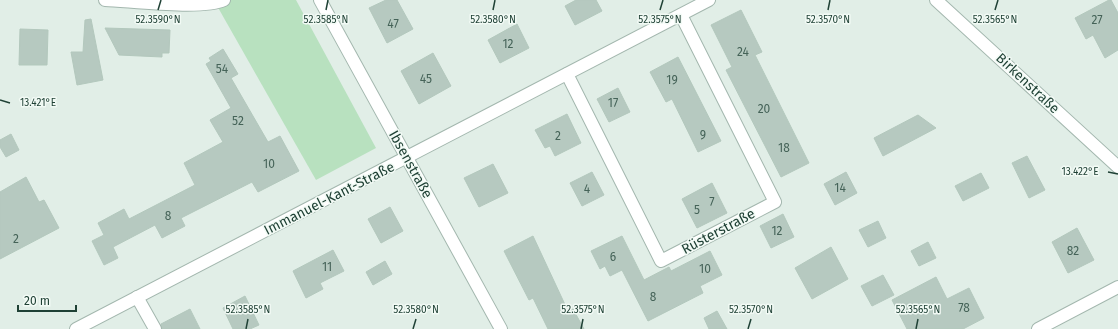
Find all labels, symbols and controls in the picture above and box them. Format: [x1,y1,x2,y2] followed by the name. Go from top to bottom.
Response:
[1091,13,1103,27] house number: 27
[135,14,181,26] text: 52.3590°N
[304,14,348,26] text: 52.3585°N
[470,14,516,26] text: 52.3580°N
[638,14,682,26] text: 52.3575°N
[806,14,850,26] text: 52.3570°N
[973,14,1017,26] text: 52.3565°N
[387,17,399,31] house number: 47
[502,37,514,51] house number: 12
[737,45,750,59] house number: 24
[992,50,1063,117] street label: Birkenstraße
[216,62,229,76] house number: 54
[420,72,432,86] house number: 45
[666,73,678,87] house number: 19
[608,96,618,110] house number: 17
[20,97,56,109] text: 13.421°E
[758,102,771,116] house number: 20
[232,114,244,128] house number: 52
[385,127,436,201] street label: Ibsenstraße
[700,128,706,142] house number: 9
[555,129,561,143] house number: 2
[778,141,790,155] house number: 18
[263,157,275,171] house number: 10
[261,158,397,239] street label: Immanuel-Kant-Straße
[1062,166,1099,178] text: 13.422°E
[834,181,846,195] house number: 14
[584,182,591,196] house number: 4
[709,195,715,209] house number: 7
[694,203,700,217] house number: 5
[679,205,758,258] street label: Rüsterstraße
[165,209,172,223] house number: 8
[771,224,783,238] house number: 12
[13,232,19,246] house number: 2
[1067,244,1079,258] house number: 82
[610,250,616,264] house number: 6
[322,260,332,274] house number: 11
[699,262,711,276] house number: 10
[18,287,76,313] scale bar
[650,290,657,304] house number: 8
[24,294,50,308] text: 20 m
[958,301,970,315] house number: 78
[226,304,270,316] text: 52.3585°N
[393,304,439,316] text: 52.3580°N
[561,304,605,316] text: 52.3575°N
[729,304,773,316] text: 52.3570°N
[896,304,940,316] text: 52.3565°N

